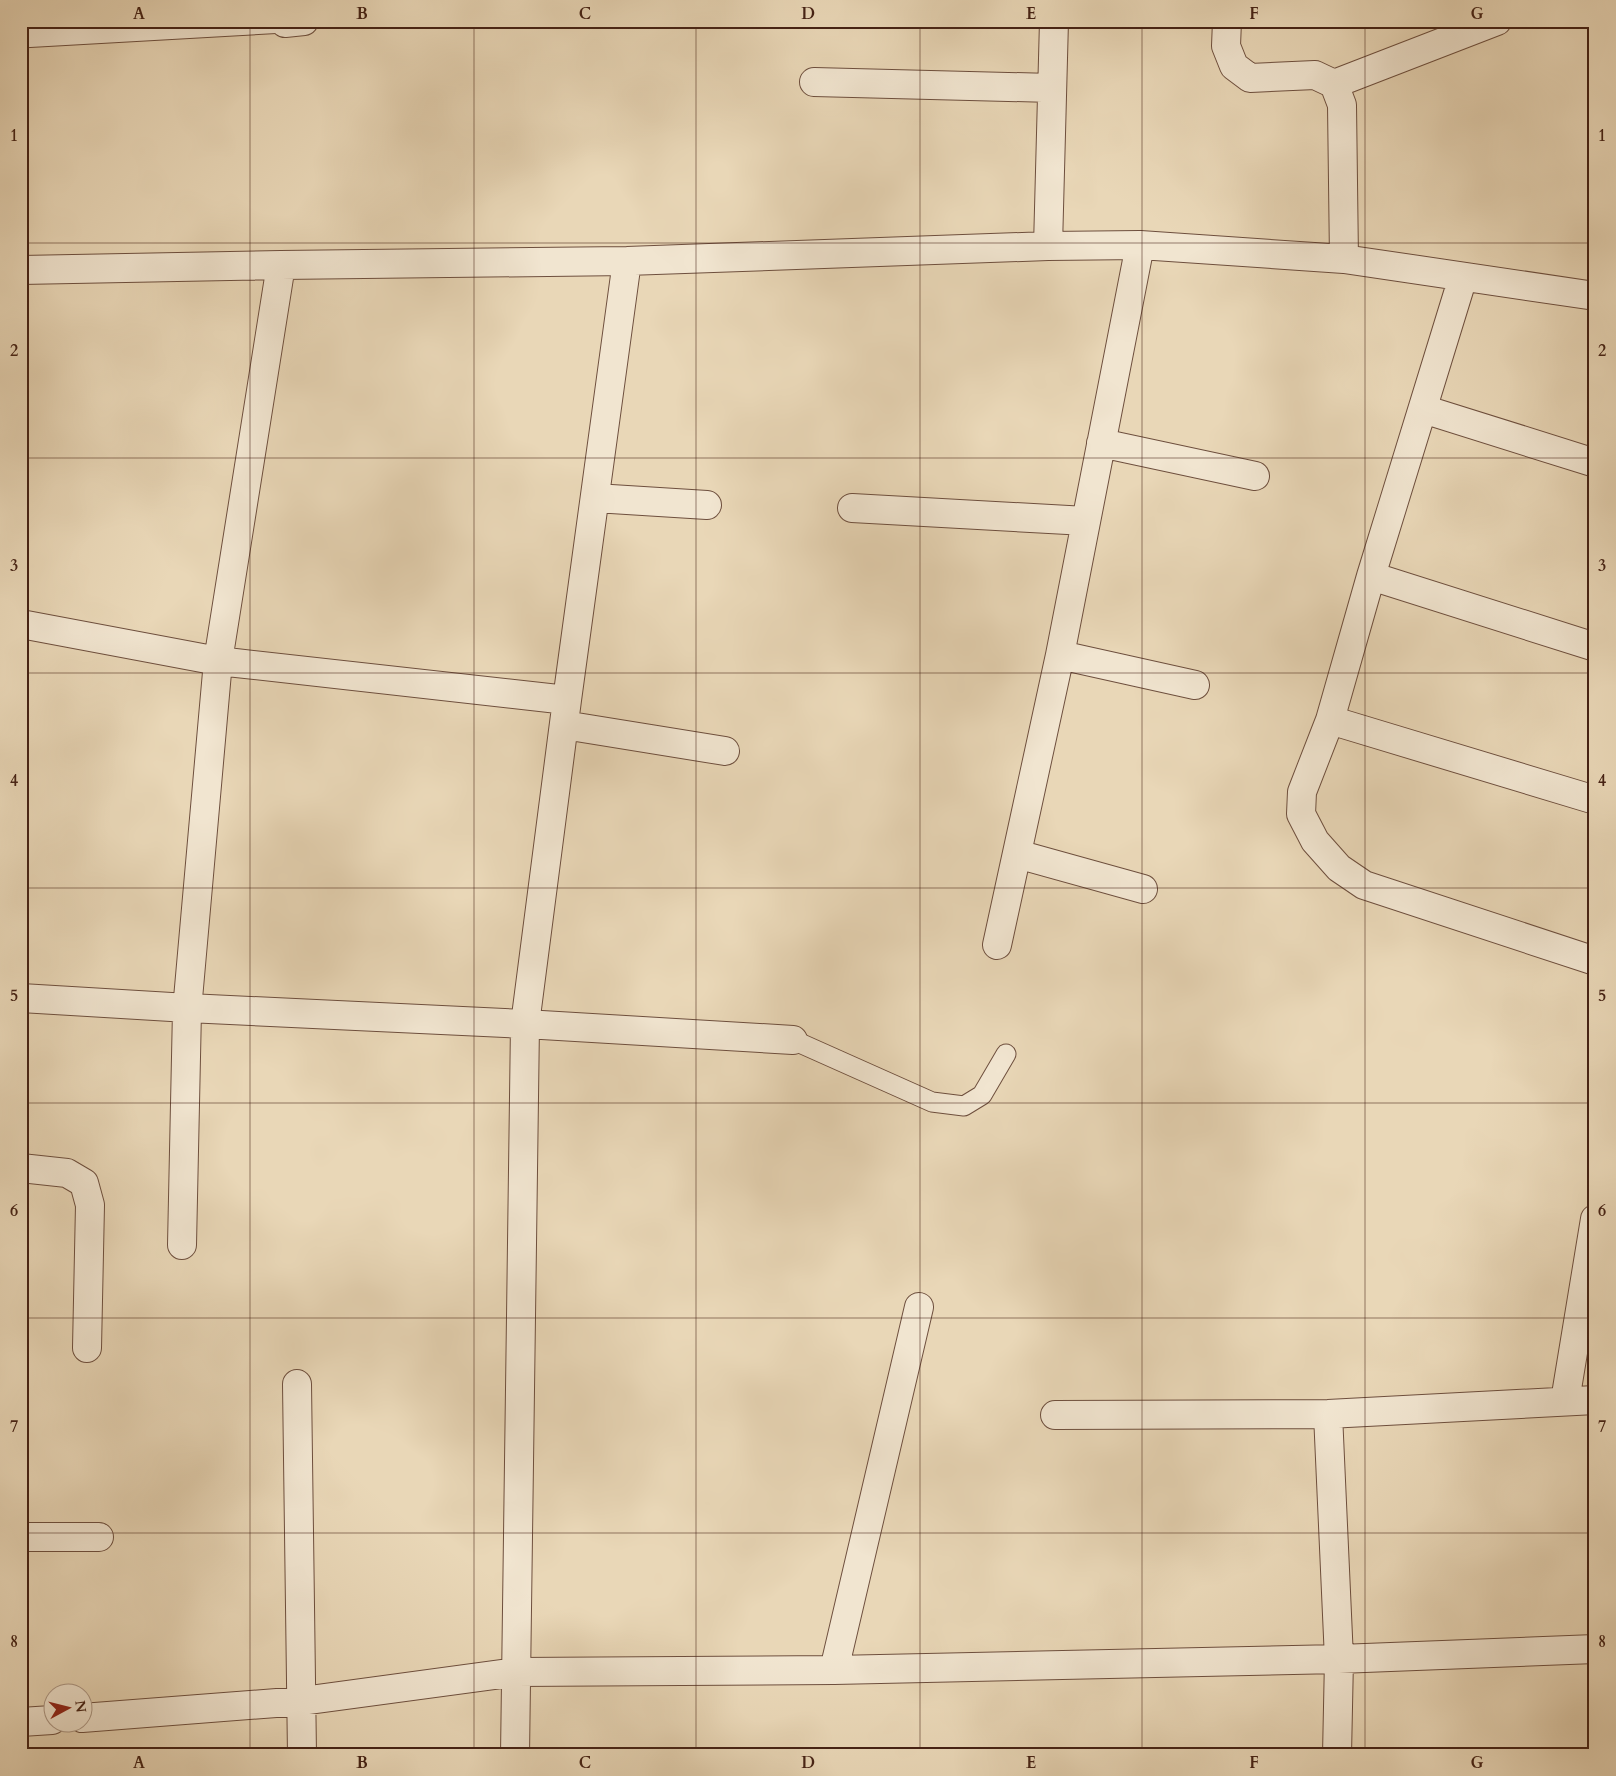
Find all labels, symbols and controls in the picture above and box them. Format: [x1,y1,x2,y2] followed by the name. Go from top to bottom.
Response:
[133,3,145,25] text: A
[356,3,368,25] text: B
[579,3,591,25] text: C
[801,3,815,25] text: D
[1026,3,1036,25] text: E
[1249,3,1259,25] text: F
[1470,3,1484,25] text: G
[10,125,18,147] text: 1
[1598,125,1606,147] text: 1
[10,340,18,362] text: 2
[1598,340,1606,362] text: 2
[10,555,18,577] text: 3
[1598,555,1606,577] text: 3
[10,770,18,792] text: 4
[1598,770,1606,792] text: 4
[10,985,18,1007] text: 5
[1598,985,1606,1007] text: 5
[10,1200,18,1222] text: 6
[1598,1200,1606,1222] text: 6
[10,1416,18,1438] text: 7
[1598,1416,1606,1438] text: 7
[10,1631,18,1653] text: 8
[1598,1631,1606,1653] text: 8
[42,1684,92,1734] north arrow
[70,1699,91,1714] text: N
[133,1752,145,1774] text: A
[356,1752,368,1774] text: B
[579,1752,591,1774] text: C
[801,1752,815,1774] text: D
[1026,1752,1036,1774] text: E
[1249,1752,1259,1774] text: F
[1470,1752,1484,1774] text: G

